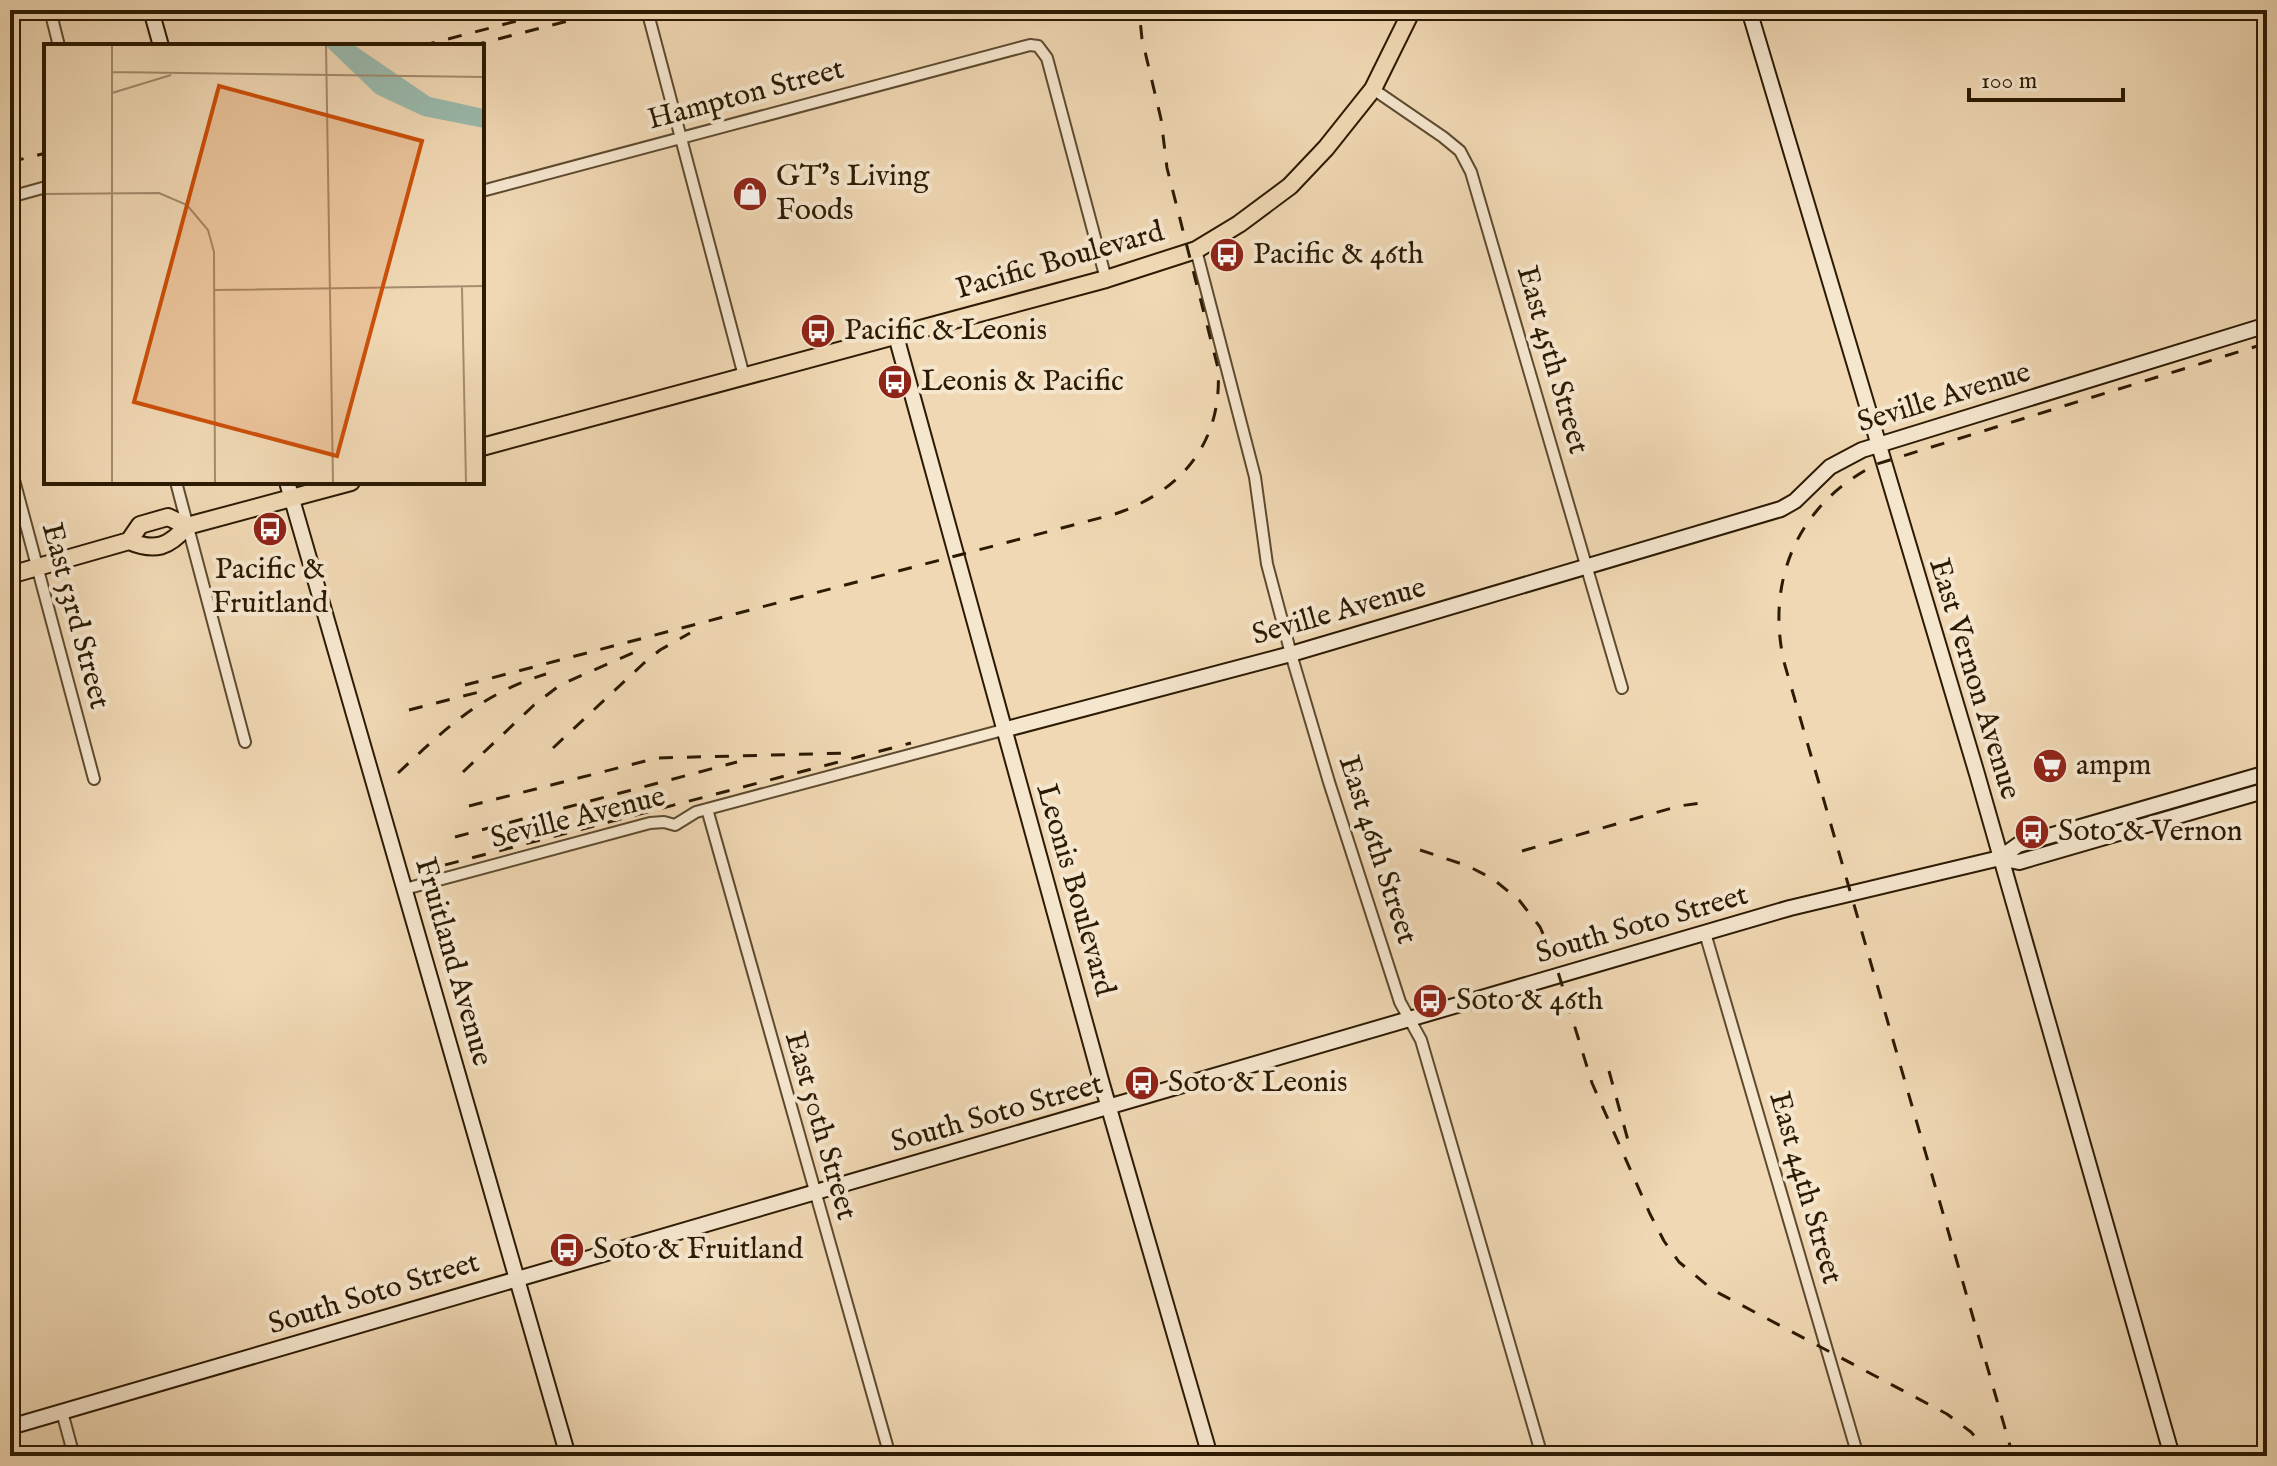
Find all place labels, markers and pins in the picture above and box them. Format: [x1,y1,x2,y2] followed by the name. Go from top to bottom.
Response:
[776,158,930,230] place label: GT's Living Foods
[731,175,769,213] shop icon: GT's Living Foods
[1208,236,1246,274] bus stop icon: Pacific & 46th
[1253,236,1424,274] place label: Pacific & 46th
[799,312,837,350] bus stop icon: Pacific & Leonis
[844,312,1047,350] place label: Pacific & Leonis
[876,363,914,401] bus stop icon: Leonis & Pacific
[921,363,1124,401] place label: Leonis & Pacific
[251,510,289,548] bus stop icon: Pacific & Fruitland
[212,551,329,623] place label: Pacific & Fruitland
[2031,747,2069,785] supermarket icon: ampm
[2076,747,2151,785] place label: ampm
[2013,813,2051,851] bus stop icon: Soto & Vernon
[2058,813,2243,851] place label: Soto & Vernon
[1411,982,1449,1020] bus stop icon: Soto & 46th
[1456,982,1603,1020] place label: Soto & 46th
[1123,1064,1161,1102] bus stop icon: Soto & Leonis
[1168,1064,1348,1102] place label: Soto & Leonis
[548,1231,586,1269] bus stop icon: Soto & Fruitland
[593,1231,804,1269] place label: Soto & Fruitland

